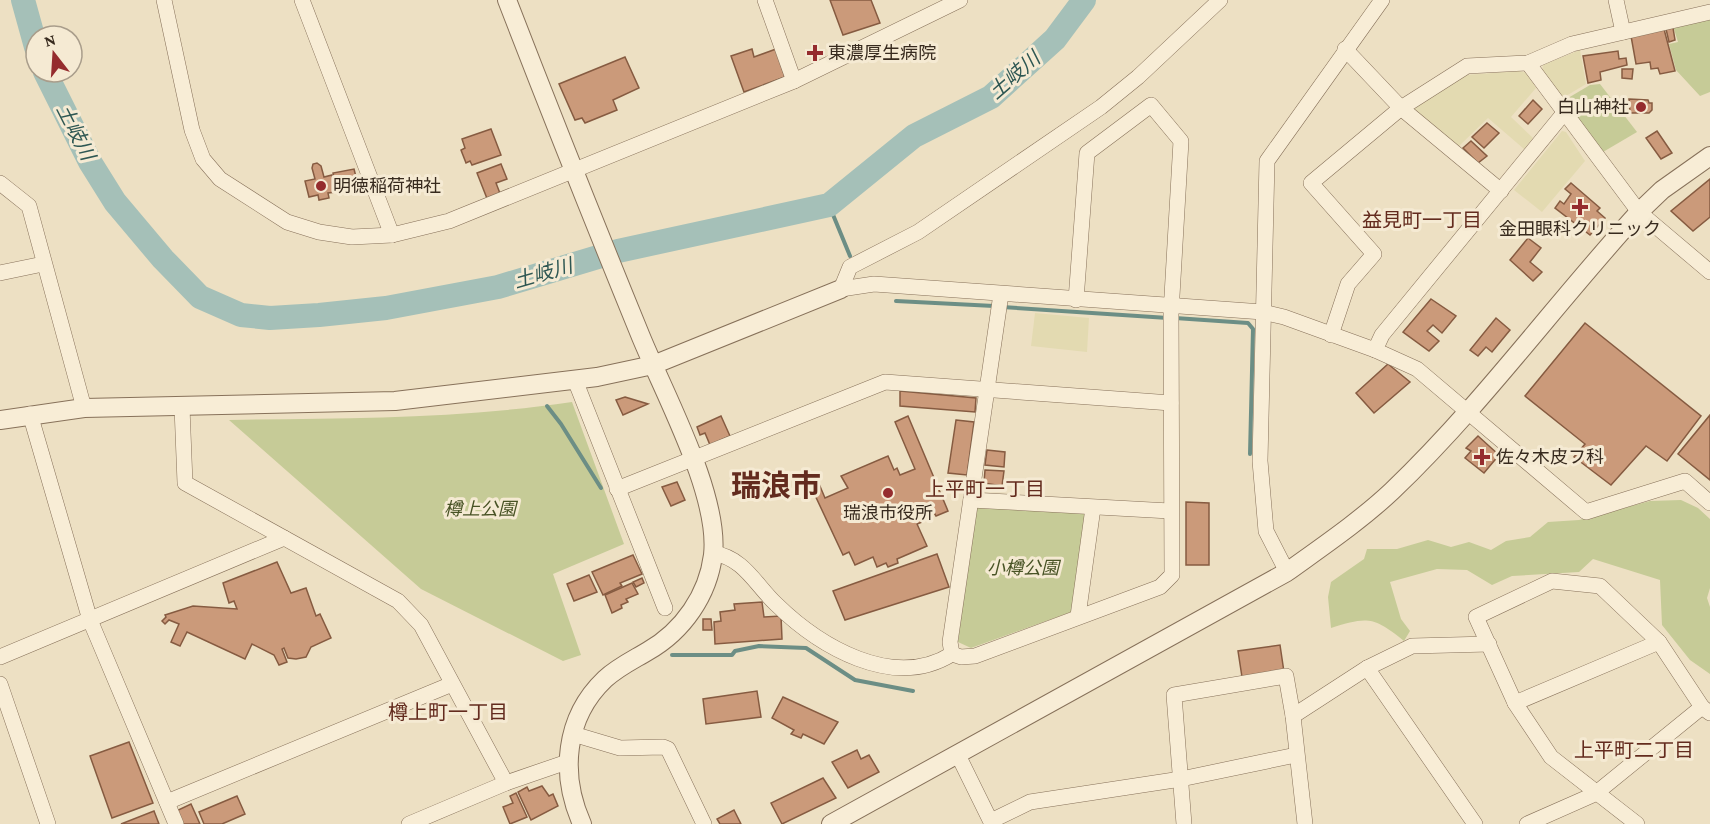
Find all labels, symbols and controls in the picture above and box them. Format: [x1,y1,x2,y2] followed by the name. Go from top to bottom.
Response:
[24,24,84,84] north arrow
[42,30,58,50] text: N
[828,43,936,63] place label: 東濃厚生病院
[806,44,824,62] marker: 東濃厚生病院
[984,46,1045,103] water label: 土岐川
[1557,97,1629,117] place label: 白山神社
[53,100,100,166] water label: 土岐川
[1634,100,1648,114] marker: 白山神社
[333,176,441,196] place label: 明徳稲荷神社
[314,179,328,193] marker: 明徳稲荷神社
[1571,198,1589,216] marker: 金田眼科クリニック
[1362,209,1482,231] district label: 益見町一丁目
[1499,219,1661,239] place label: 金田眼科クリニック
[511,254,577,292] water label: 土岐川
[1496,447,1604,467] place label: 佐々木皮フ科
[1473,448,1491,466] marker: 佐々木皮フ科
[731,469,821,502] district label: 瑞浪市
[925,478,1045,500] district label: 上平町一丁目
[881,486,895,500] marker: 瑞浪市役所
[444,499,519,519] park label: 樽上公園
[843,503,933,523] place label: 瑞浪市役所
[987,558,1062,578] park label: 小樽公園
[388,701,508,723] district label: 樽上町一丁目
[1574,739,1694,761] district label: 上平町二丁目

